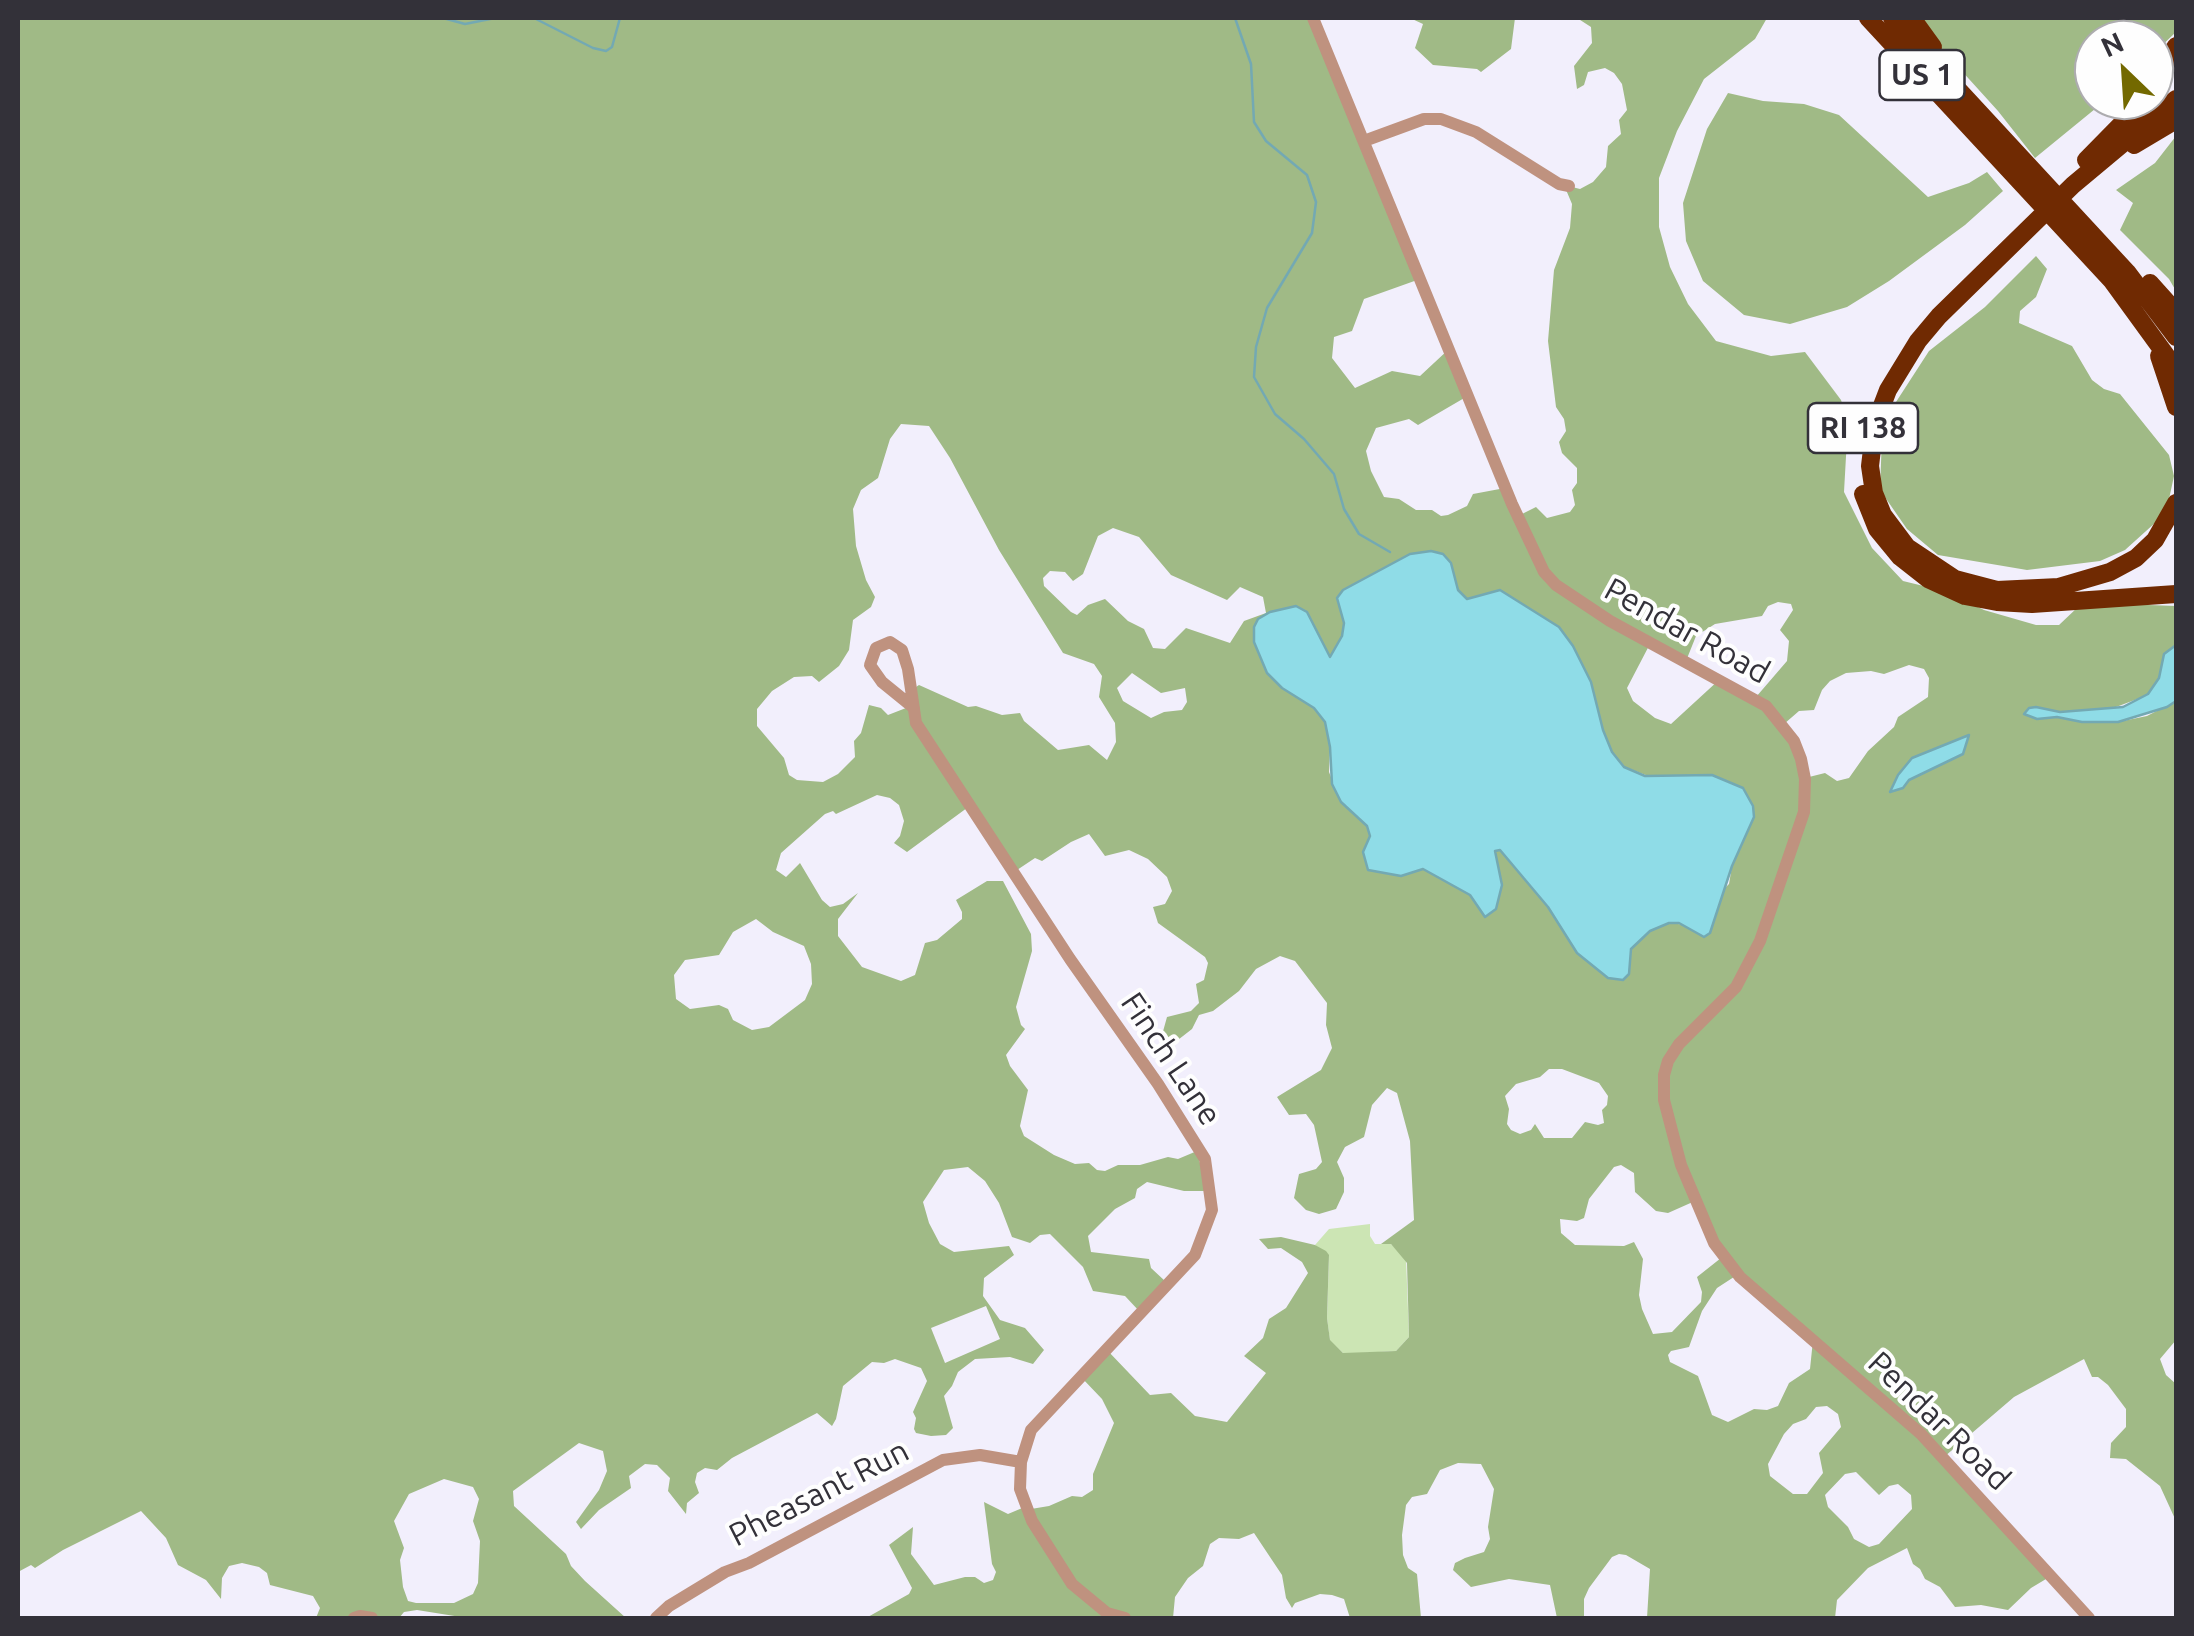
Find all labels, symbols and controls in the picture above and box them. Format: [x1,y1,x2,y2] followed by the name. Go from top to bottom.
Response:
[2074,20,2174,120] north arrow
[2096,26,2128,63] text: N
[1880,50,1964,100] road number: US 1
[1808,403,1918,453] road number: RI 138
[1598,570,1776,692] street label: Pendar Road
[1113,985,1229,1133] street label: Finch Lane
[1860,1344,2018,1498] street label: Pendar Road
[723,1431,915,1555] street label: Pheasant Run

